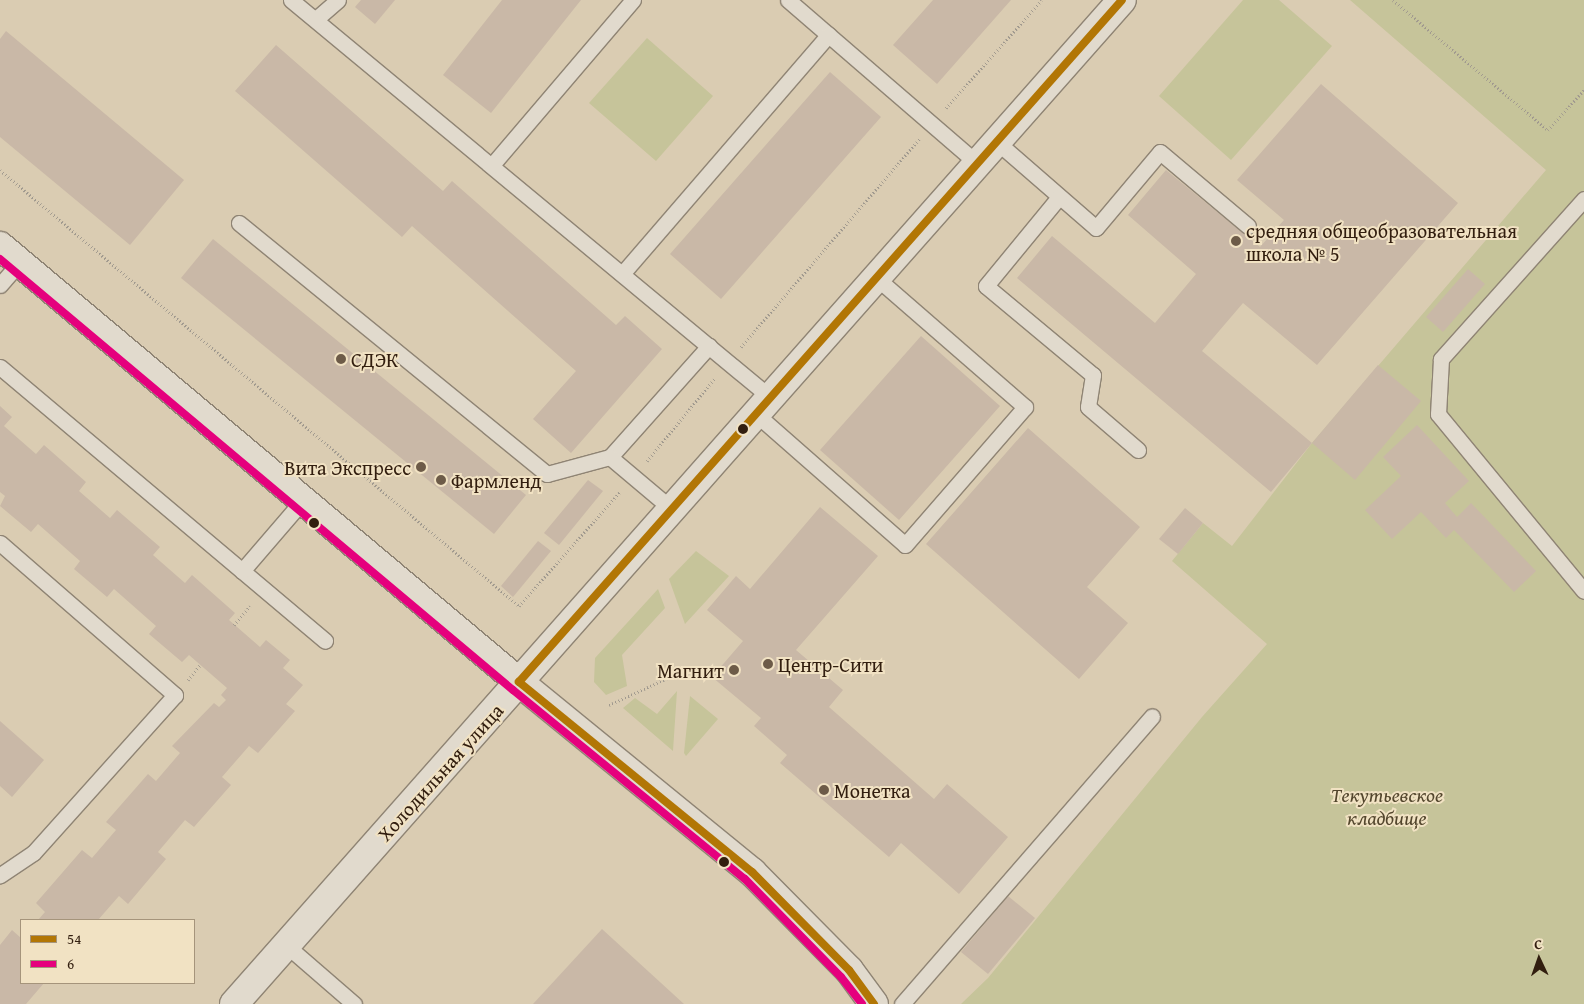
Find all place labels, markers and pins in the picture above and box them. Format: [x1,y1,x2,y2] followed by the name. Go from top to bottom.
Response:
[1246,218,1517,265] place label: средняя общеобразовательная школа № 5
[1230,235,1242,247] marker: средняя общеобразовательная школа № 5
[351,347,398,371] place label: СДЭК
[335,353,347,365] marker: СДЭК
[738,424,748,434] unlabelled marker
[284,455,411,479] place label: Вита Экспресс
[415,461,427,473] marker: Вита Экспресс
[451,468,541,492] place label: Фармленд
[435,474,447,486] marker: Фармленд
[309,518,319,528] unlabelled marker
[778,652,884,676] place label: Центр-Сити
[657,658,724,682] place label: Магнит
[762,658,774,670] marker: Центр-Сити
[728,664,740,676] marker: Магнит
[834,778,911,802] place label: Монетка
[818,784,830,796] marker: Монетка
[719,857,729,867] unlabelled marker

